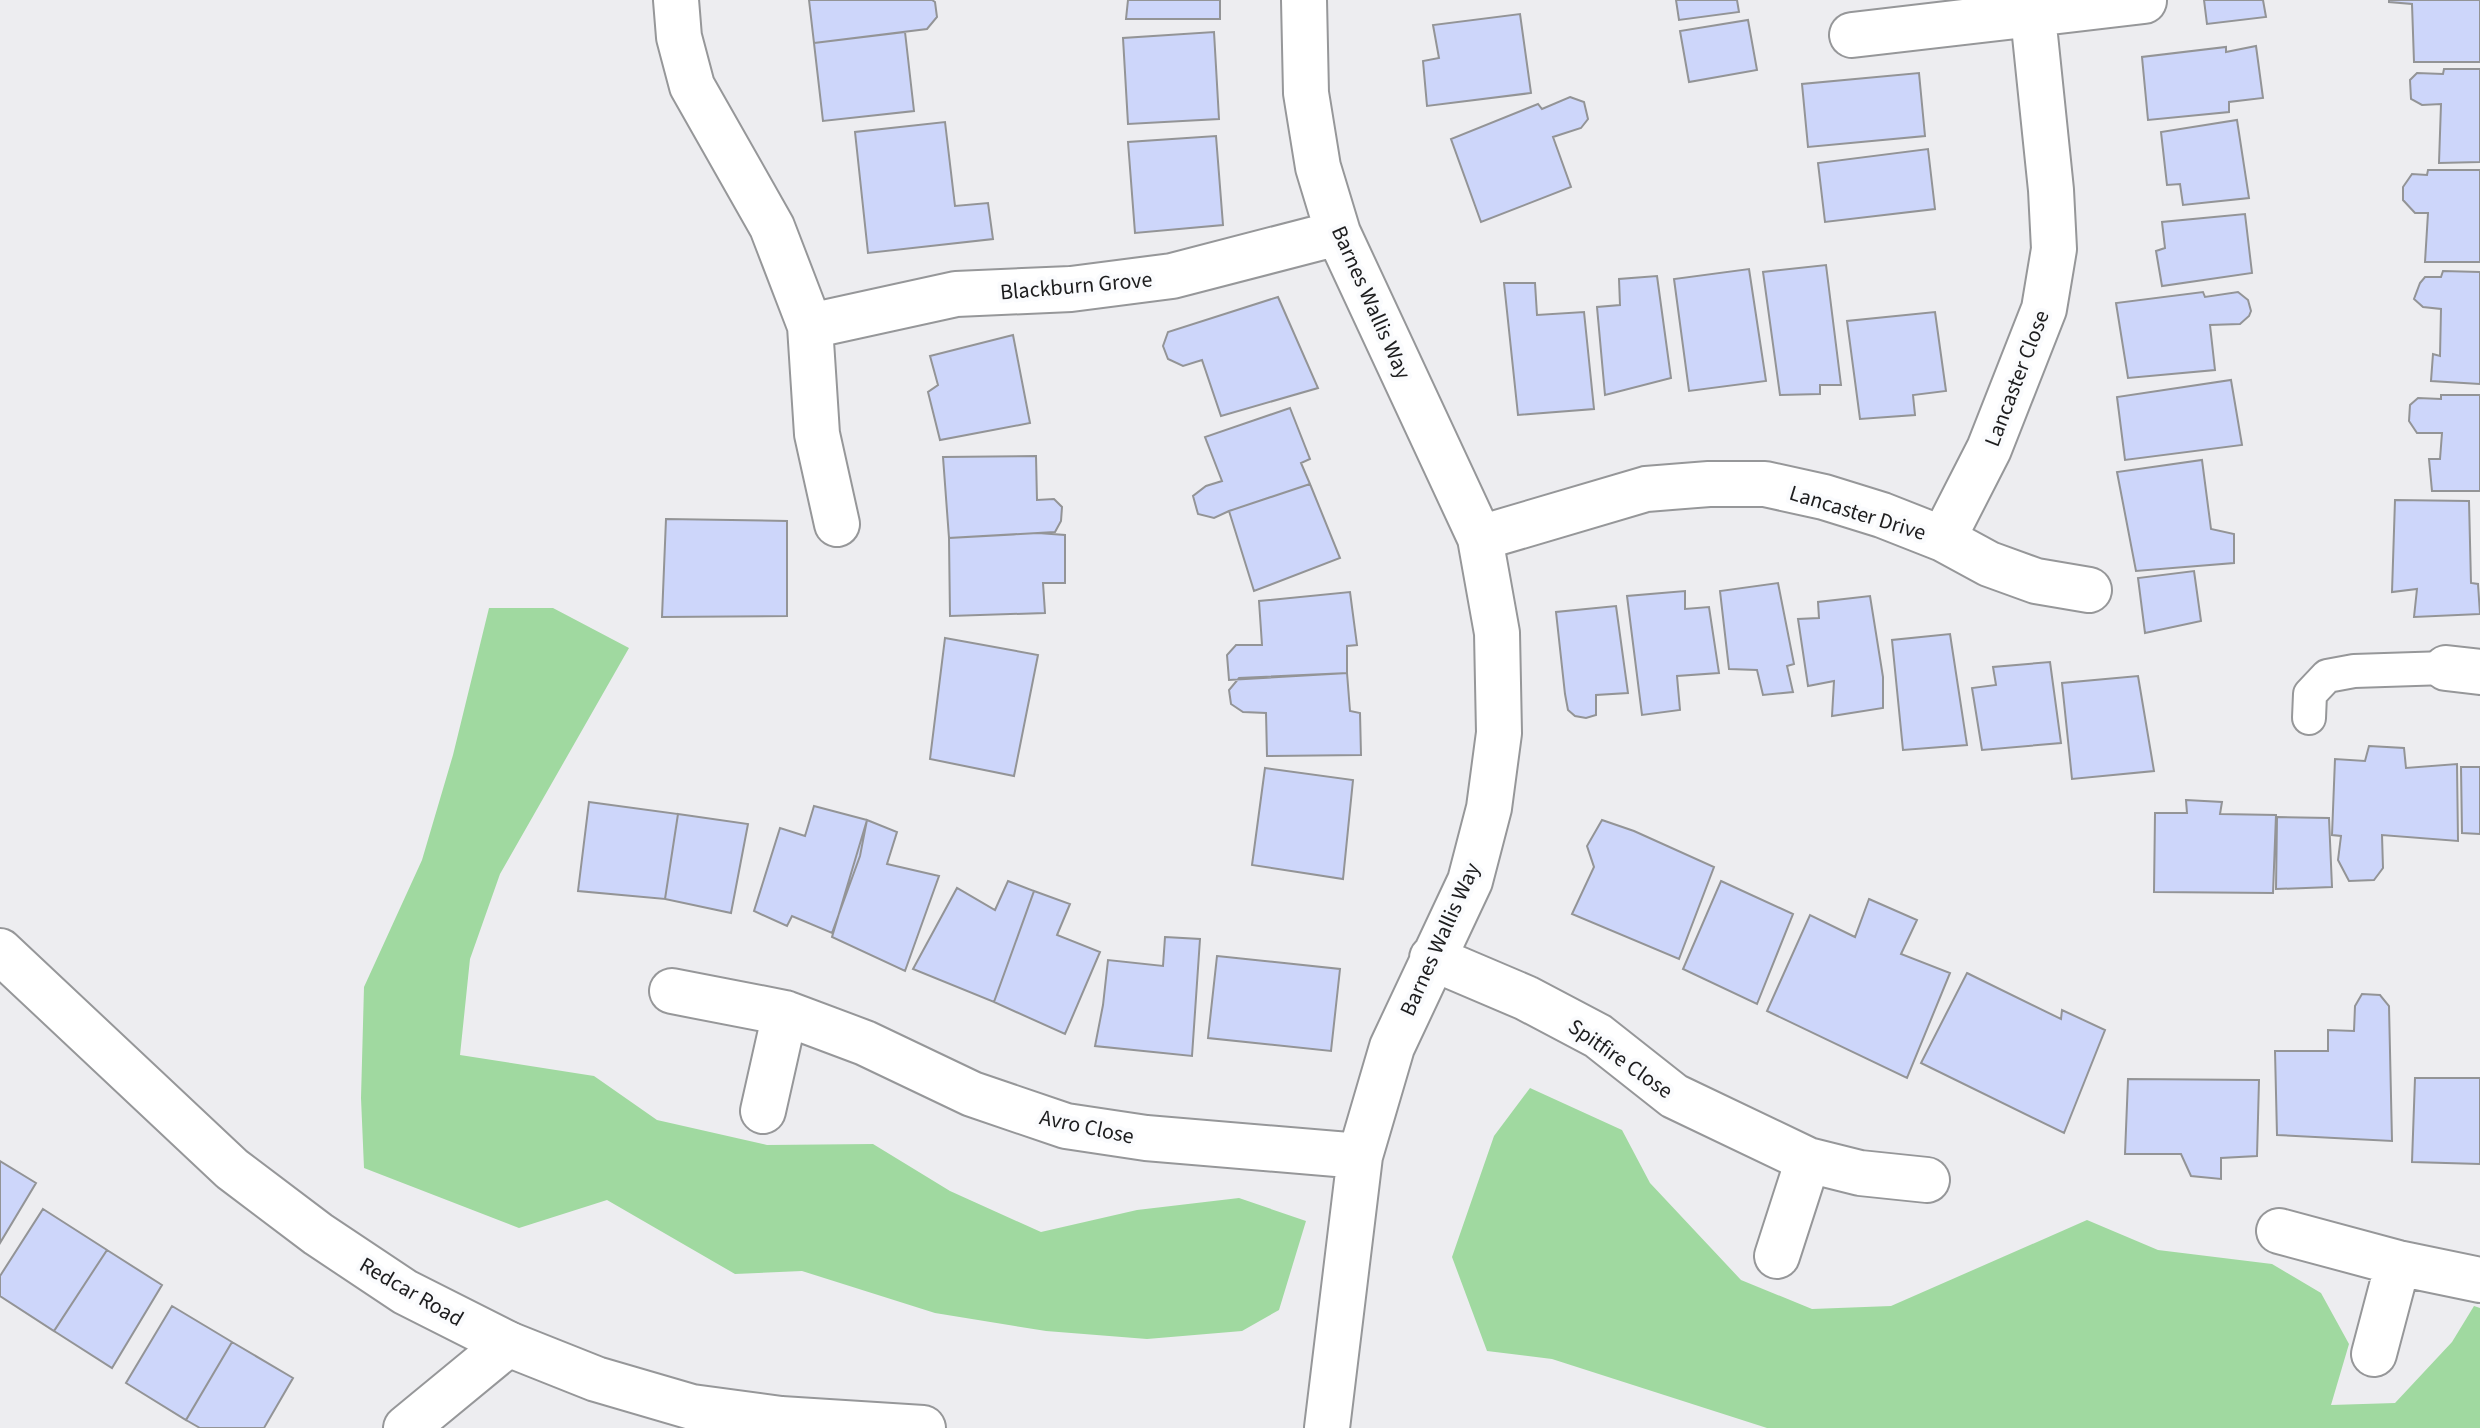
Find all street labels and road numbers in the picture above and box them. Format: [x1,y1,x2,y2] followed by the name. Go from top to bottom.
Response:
[1323,221,1420,385] street label: Barnes Wallis Way
[999,263,1154,309] street label: Blackburn Grove
[1976,305,2058,451] street label: Lancaster Close
[1785,477,1930,549] street label: Lancaster Drive
[1392,857,1488,1021] street label: Barnes Wallis Way
[1562,1011,1679,1107] street label: Spitfire Close
[1037,1101,1137,1153] street label: Avro Close
[353,1249,470,1335] street label: Redcar Road

